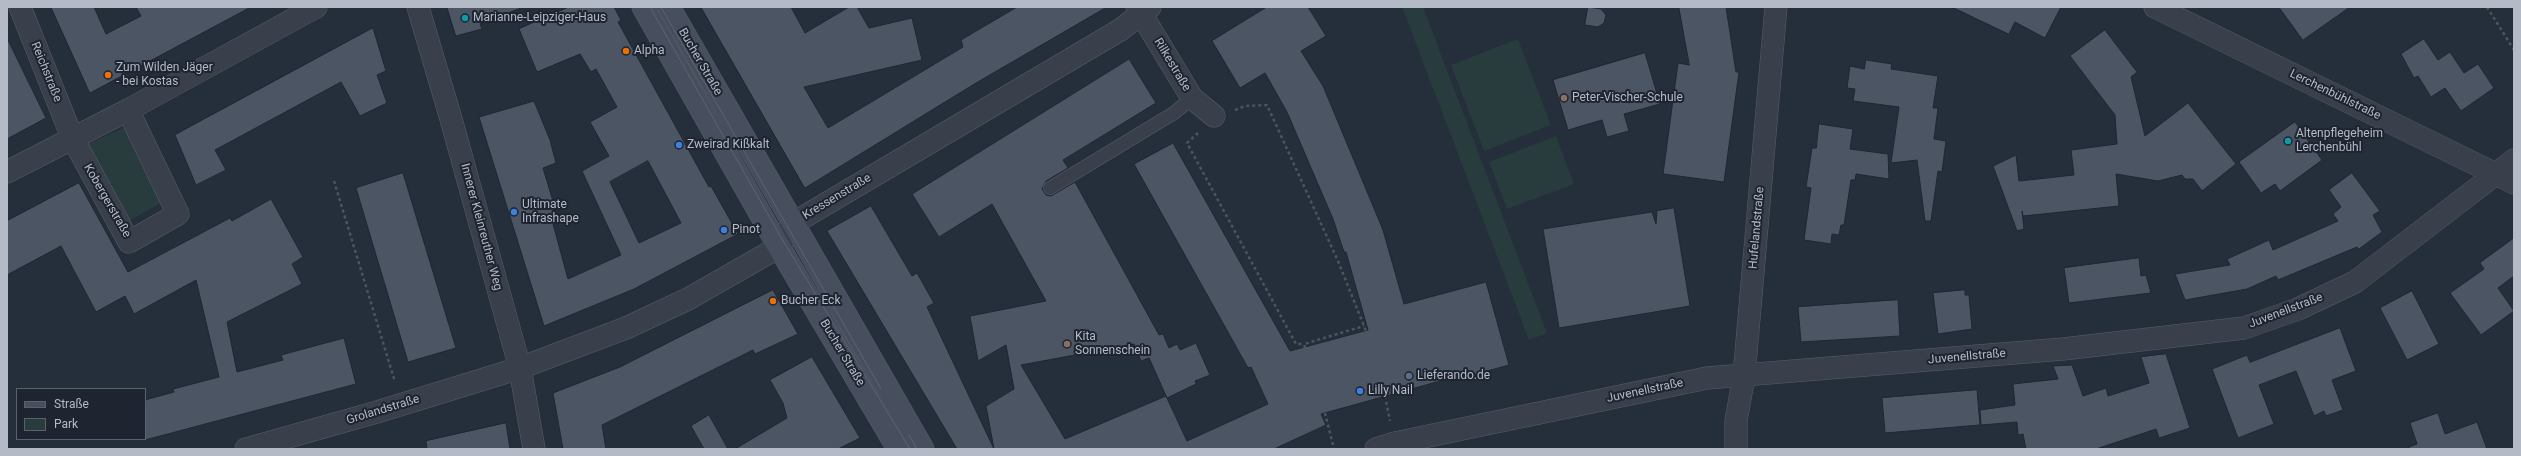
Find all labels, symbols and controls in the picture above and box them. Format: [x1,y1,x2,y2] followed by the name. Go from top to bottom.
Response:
[473,11,606,25] place label: Marianne-Leipziger-Haus
[460,13,470,23] marker: Marianne-Leipziger-Haus
[675,26,725,98] street label: Bucher Straße
[1150,36,1194,94] street label: Rilkestraße
[27,40,65,104] street label: Reichstraße
[634,44,665,58] place label: Alpha
[621,46,631,56] marker: Alpha
[116,61,213,89] place label: Zum Wilden Jäger - bei Kostas
[2287,67,2383,123] street label: Lerchenbühlstraße
[103,70,113,80] marker: Zum Wilden Jäger - bei Kostas
[1572,91,1683,105] place label: Peter-Vischer-Schule
[1559,93,1569,103] marker: Peter-Vischer-Schule
[2296,127,2383,155] place label: Altenpflegeheim Lerchenbühl
[2283,136,2293,146] marker: Altenpflegeheim Lerchenbühl
[687,138,769,152] place label: Zweirad Kißkalt
[674,140,684,150] marker: Zweirad Kißkalt
[80,162,134,240] street label: Kobergerstraße
[457,162,505,292] street label: Innerer Kleinreuther Weg
[800,171,874,223] street label: Kressenstraße
[1746,186,1768,270] street label: Hufelandstraße
[522,198,579,226] place label: Ultimate Infrashape
[509,207,519,217] marker: Ultimate Infrashape
[732,223,760,237] place label: Pinot
[719,225,729,235] marker: Pinot
[2247,290,2325,332] street label: Juvenellstraße
[781,294,840,308] place label: Bucher Eck
[768,296,778,306] marker: Bucher Eck
[816,317,868,389] street label: Bucher Straße
[1075,330,1150,358] place label: Kita Sonnenschein
[1062,339,1072,349] marker: Kita Sonnenschein
[1927,346,2007,368] street label: Juvenellstraße
[1417,369,1490,383] place label: Lieferando.de
[1404,371,1414,381] marker: Lieferando.de
[1605,376,1685,406] street label: Juvenellstraße
[1368,384,1413,398] place label: Lilly Nail
[1355,386,1365,396] marker: Lilly Nail
[16,388,146,440] legend
[345,392,421,428] street label: Grolandstraße
[54,397,89,411] text: Straße
[54,417,78,431] text: Park

